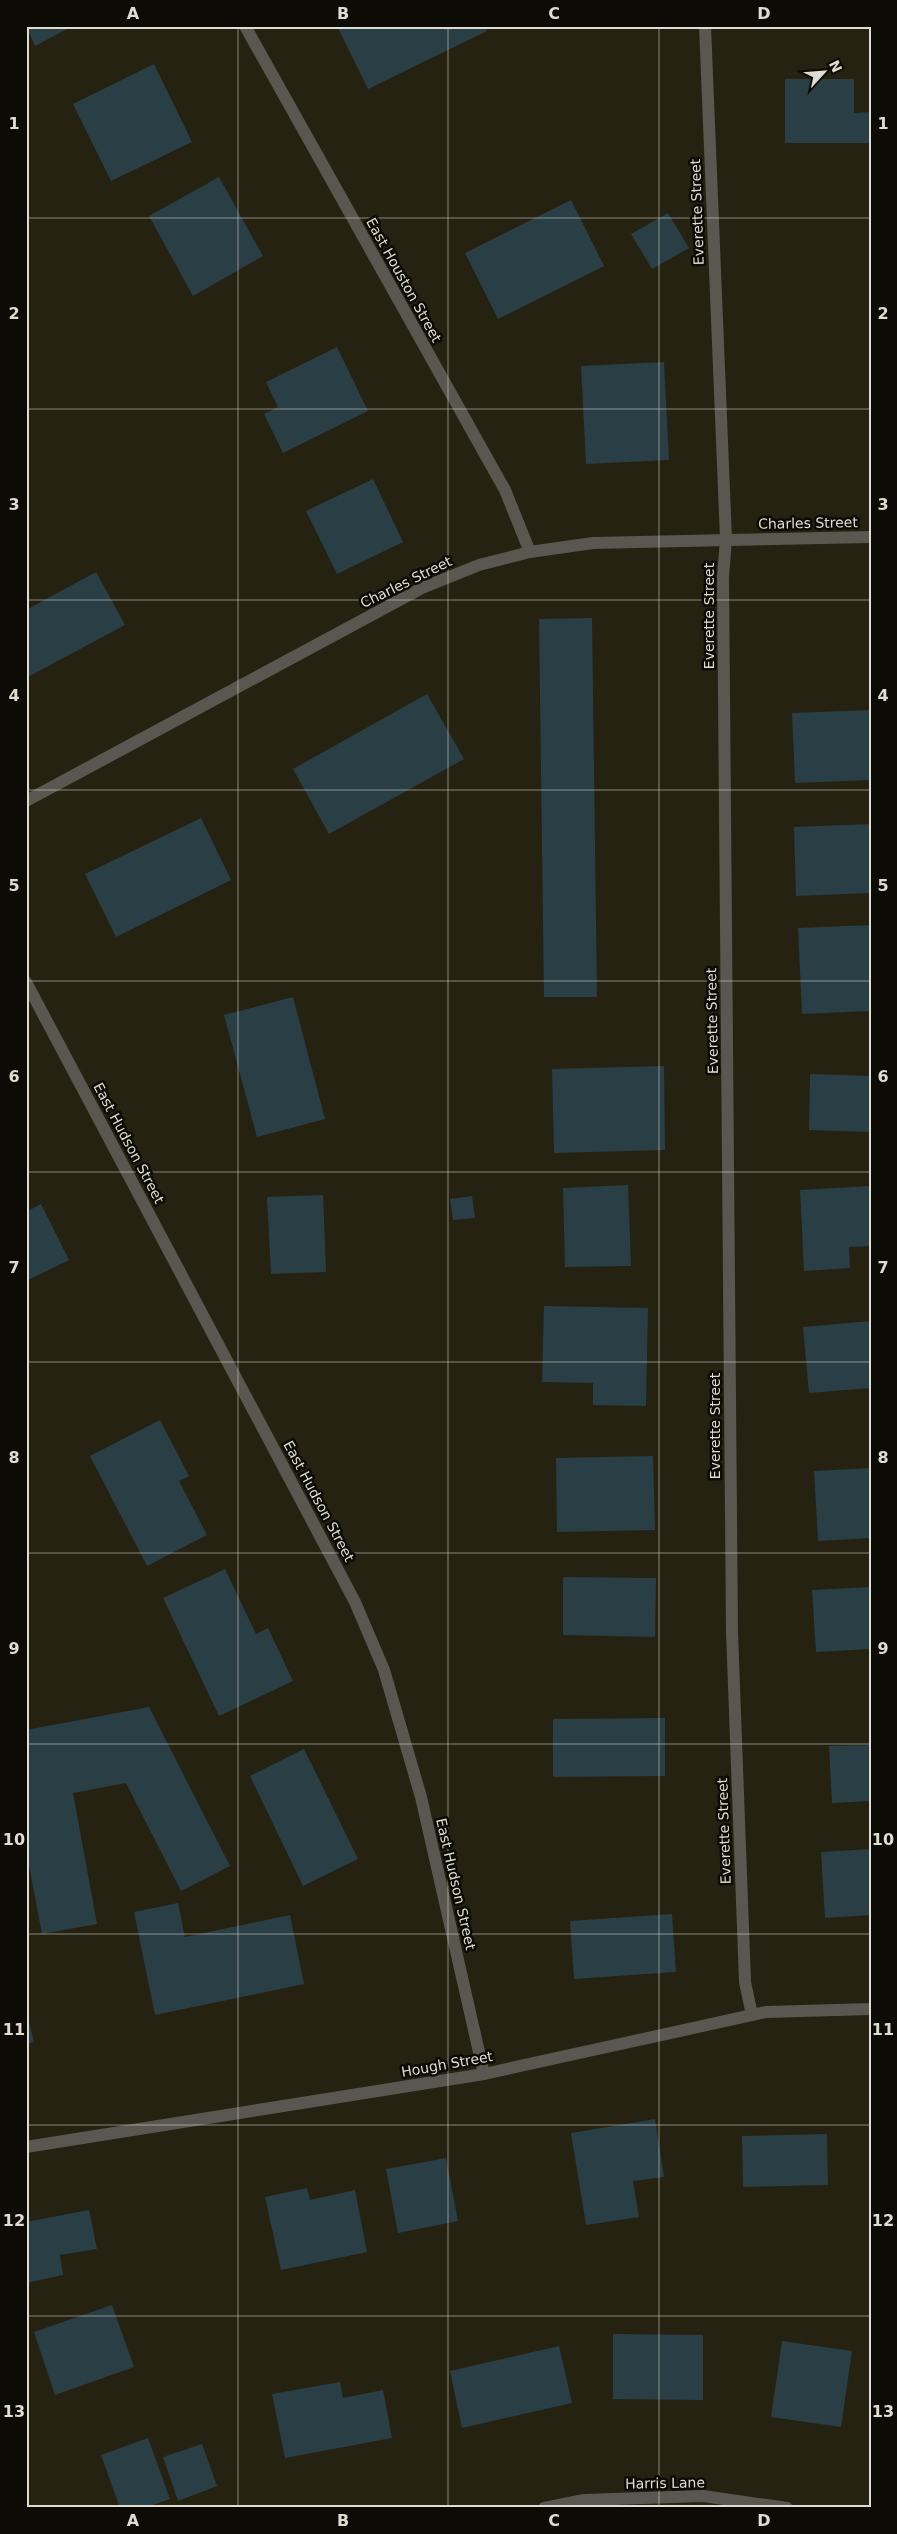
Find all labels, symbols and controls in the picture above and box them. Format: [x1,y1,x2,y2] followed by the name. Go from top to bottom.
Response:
[127,4,140,23] text: A
[337,4,349,23] text: B
[548,4,560,23] text: C
[757,4,771,23] text: D
[800,48,850,98] north arrow
[826,58,845,75] text: N
[8,114,20,133] text: 1
[877,114,889,133] text: 1
[687,158,707,265] street label: Everette Street
[363,215,445,345] street label: East Houston Street
[8,304,20,323] text: 2
[877,304,889,323] text: 2
[8,495,20,514] text: 3
[877,495,889,514] text: 3
[758,514,859,532] street label: Charles Street
[358,553,455,611] street label: Charles Street
[701,562,717,669] street label: Everette Street
[8,686,20,705] text: 4
[877,686,889,705] text: 4
[8,876,20,895] text: 5
[877,876,889,895] text: 5
[703,967,721,1074] street label: Everette Street
[8,1067,20,1086] text: 6
[877,1067,889,1086] text: 6
[90,1080,168,1207] street label: East Hudson Street
[8,1258,20,1277] text: 7
[877,1258,889,1277] text: 7
[707,1372,723,1479] street label: Everette Street
[280,1438,358,1565] street label: East Hudson Street
[8,1448,20,1467] text: 8
[877,1448,889,1467] text: 8
[8,1639,20,1658] text: 9
[877,1639,889,1658] text: 9
[714,1777,734,1884] street label: Everette Street
[433,1817,479,1952] street label: East Hudson Street
[3,1830,25,1849] text: 10
[872,1830,894,1849] text: 10
[3,2020,25,2039] text: 11
[872,2020,894,2039] text: 11
[400,2048,495,2080] street label: Hough Street
[3,2211,25,2230] text: 12
[872,2211,894,2230] text: 12
[3,2402,25,2421] text: 13
[872,2402,894,2421] text: 13
[625,2474,705,2492] street label: Harris Lane
[127,2511,140,2530] text: A
[337,2511,349,2530] text: B
[548,2511,560,2530] text: C
[757,2511,771,2530] text: D

